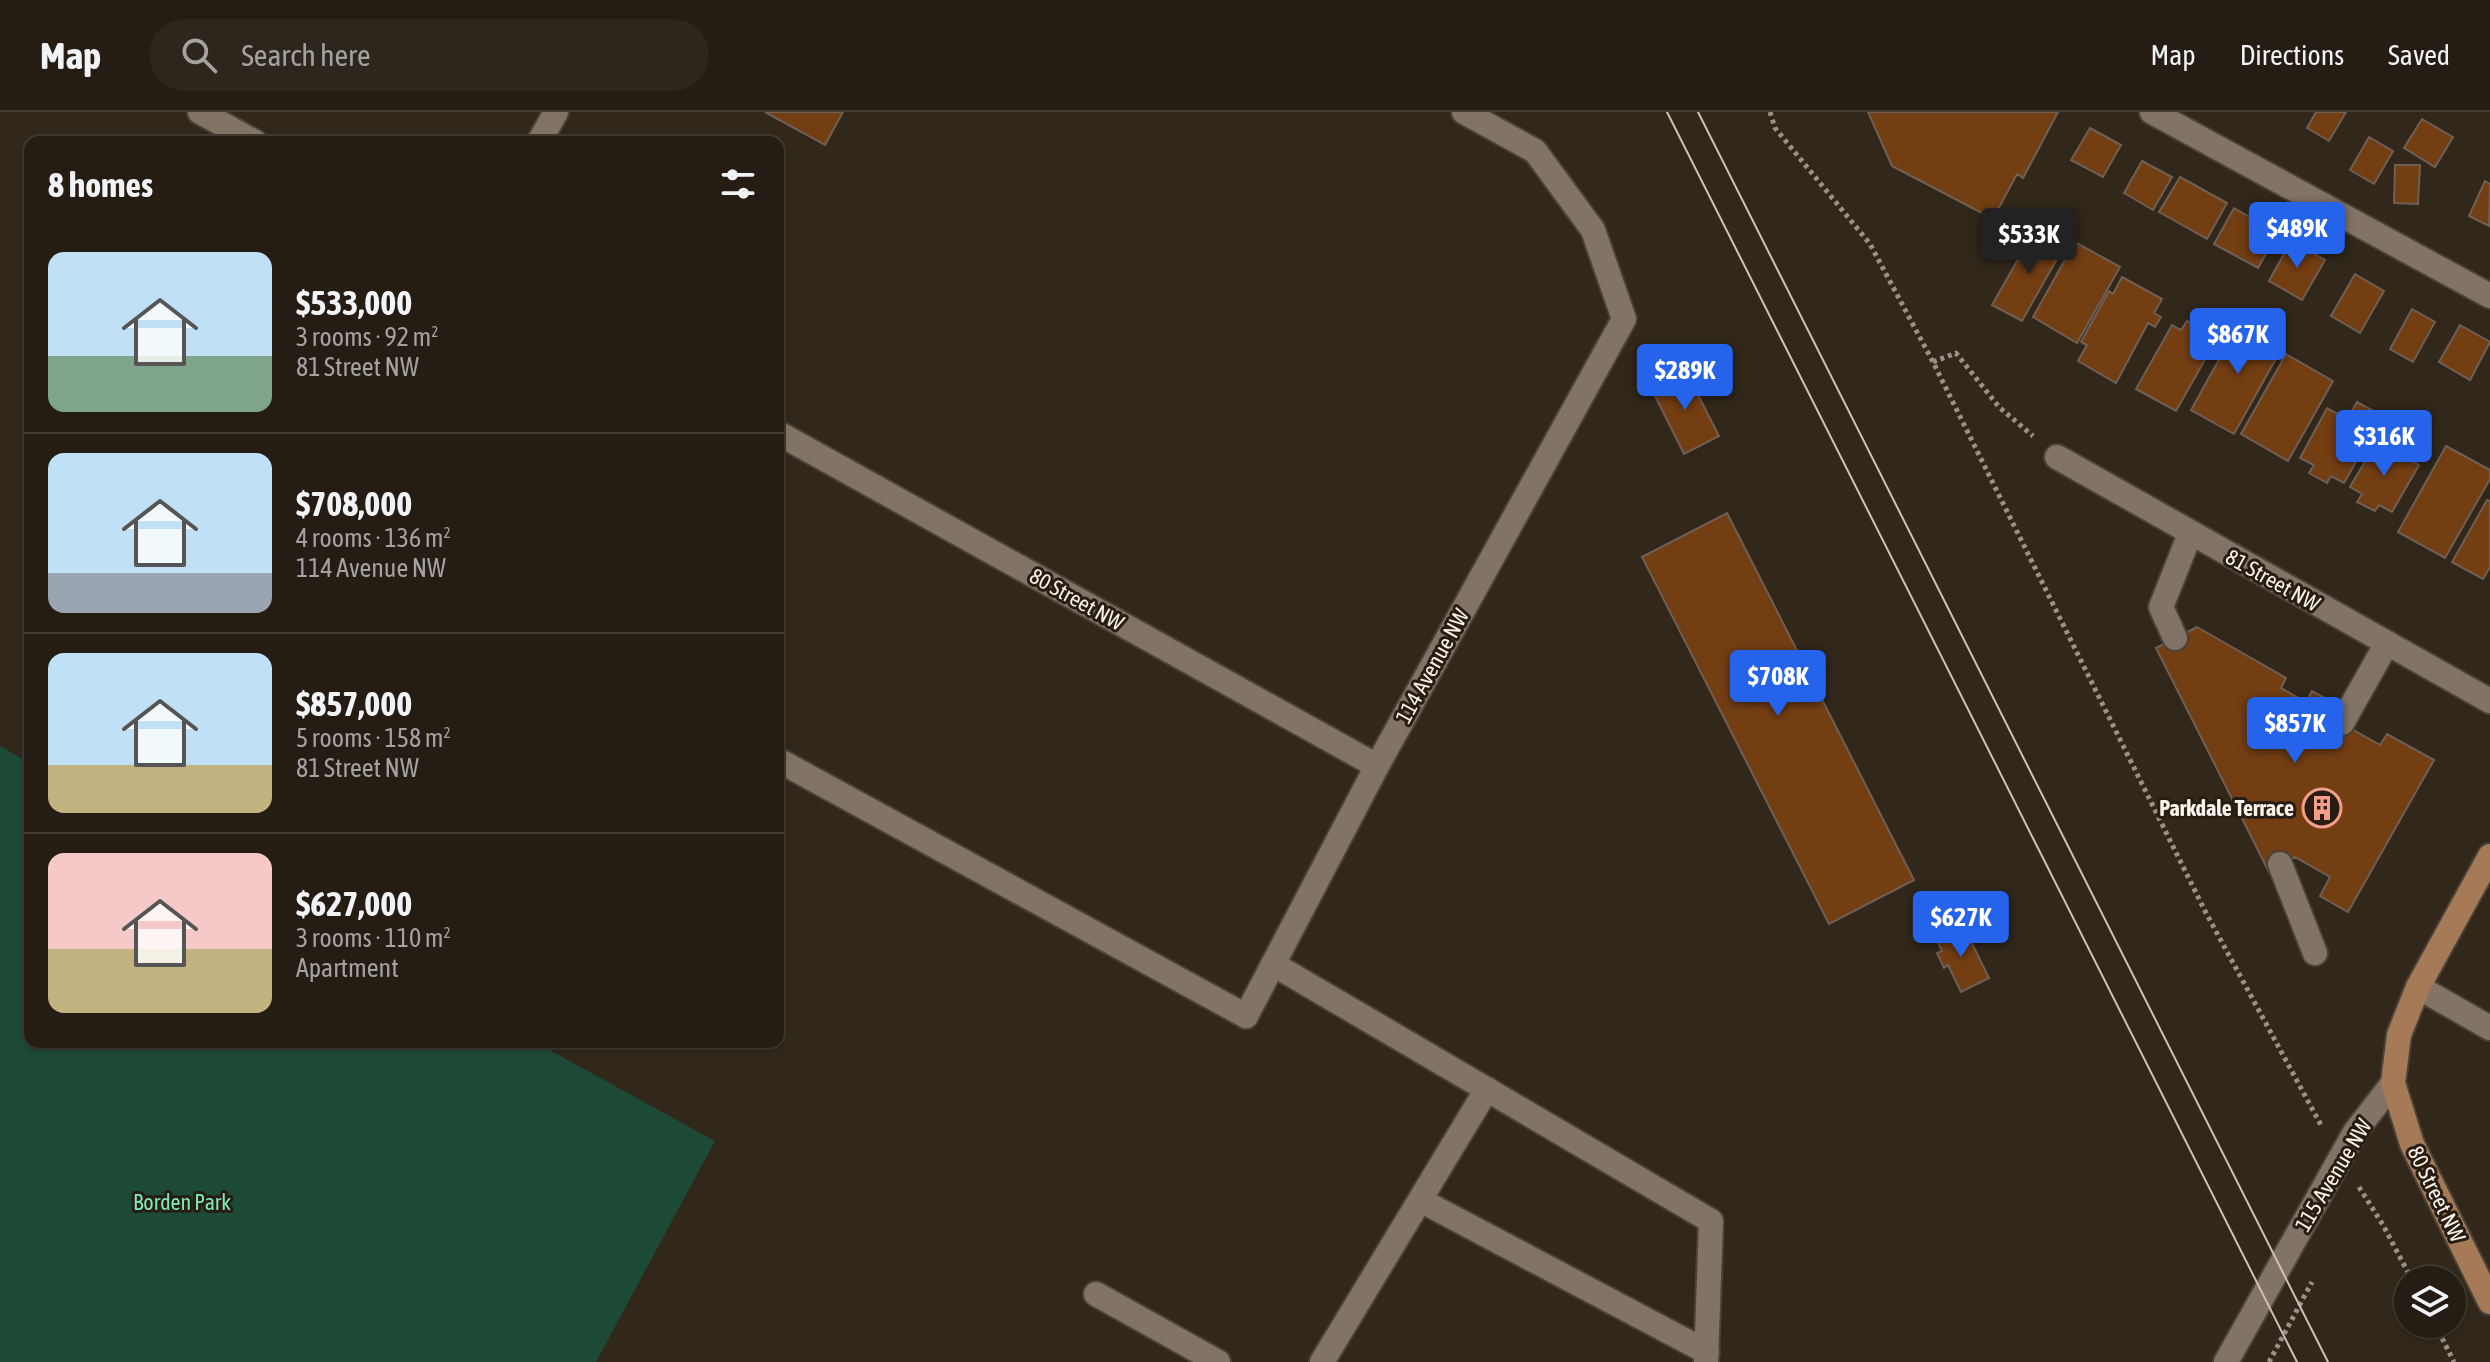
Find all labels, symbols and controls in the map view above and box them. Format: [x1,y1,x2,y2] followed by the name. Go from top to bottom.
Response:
[149,19,709,91] search box
[177,33,221,77] icon: search
[40,34,101,77] text: Map
[241,38,371,72] text: Search here
[2151,39,2196,71] text: Map
[2240,39,2344,71] text: Directions
[2388,39,2450,71] text: Saved
[716,162,760,206] icon: filters
[48,165,153,204] text: 8 homes
[2241,202,2353,270] pin: $489K
[1973,208,2085,276] pin: $533K
[2267,213,2327,243] text: $489K
[1999,219,2059,249] text: $533K
[296,283,412,322] text: $533,000
[112,284,208,380] icon: home
[2182,308,2294,376] pin: $867K
[2208,319,2268,349] text: $867K
[296,322,438,352] text: 3 rooms · 92 m²
[1629,344,1741,412] pin: $289K
[296,352,419,382] text: 81 Street NW
[1655,355,1715,385] text: $289K
[2328,410,2440,478] pin: $316K
[2354,421,2414,451] text: $316K
[296,484,412,523] text: $708,000
[112,485,208,581] icon: home
[296,523,451,553] text: 4 rooms · 136 m²
[2221,543,2325,617] street label: 81 Street NW
[296,553,446,583] text: 114 Avenue NW
[1025,562,1129,636] street label: 80 Street NW
[1390,604,1474,728] street label: 114 Avenue NW
[1722,650,1834,718] pin: $708K
[1748,661,1808,691] text: $708K
[296,684,412,723] text: $857,000
[112,685,208,781] icon: home
[2239,697,2351,765] pin: $857K
[2265,708,2325,738] text: $857K
[296,723,451,753] text: 5 rooms · 158 m²
[296,753,419,783] text: 81 Street NW
[2301,787,2343,829] building icon: Parkdale Terrace
[2159,795,2294,821] place label: Parkdale Terrace
[296,884,412,923] text: $627,000
[112,885,208,981] icon: home
[1905,891,2017,959] pin: $627K
[1931,902,1991,932] text: $627K
[296,923,451,953] text: 3 rooms · 110 m²
[296,953,399,983] text: Apartment
[2289,1114,2377,1236] street label: 115 Avenue NW
[2403,1142,2471,1246] street label: 80 Street NW
[133,1189,231,1215] park label: Borden Park
[2394,1266,2466,1338] map controls
[2394,1266,2466,1338] button: layers

